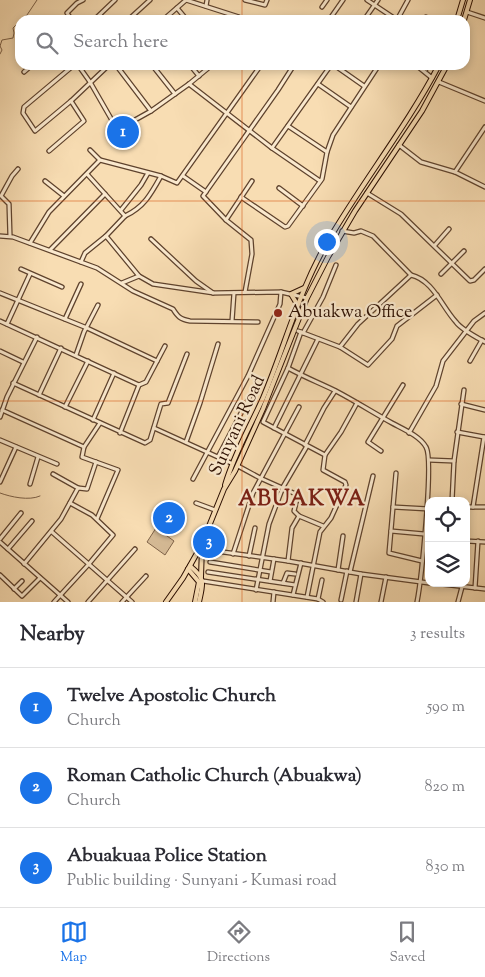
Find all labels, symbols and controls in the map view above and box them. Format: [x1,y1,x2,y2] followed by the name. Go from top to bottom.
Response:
[15,15,470,70] search box
[33,29,61,57] icon: search
[73,29,168,56] text: Search here
[107,113,139,151] pin: 1
[314,229,340,255] your location
[288,300,412,326] place label: Abuakwa Office
[272,307,284,319] marker: Abuakwa Office
[203,371,273,481] street label: Sunyani Road
[238,484,366,516] district label: ABUAKWA
[425,497,470,587] map controls
[425,497,470,542] button: locate
[153,499,185,537] pin: 2
[193,523,225,561] pin: 3
[425,542,470,587] button: layers
[20,620,85,650] text: Nearby
[410,623,465,646] text: 3 results
[67,683,276,710] text: Twelve Apostolic Church
[33,696,39,719] text: 1
[427,696,465,719] text: 590 m
[67,710,121,733] text: Church
[67,763,362,790] text: Roman Catholic Church (Abuakwa)
[32,776,40,799] text: 2
[425,776,465,799] text: 820 m
[67,790,121,813] text: Church
[67,843,267,870] text: Abuakuaa Police Station
[33,856,39,879] text: 3
[426,856,465,879] text: 830 m
[67,870,337,893] text: Public building · Sunyani - Kumasi road
[60,918,88,968] tab: Map
[207,918,270,968] tab: Directions
[389,918,425,968] tab: Saved

